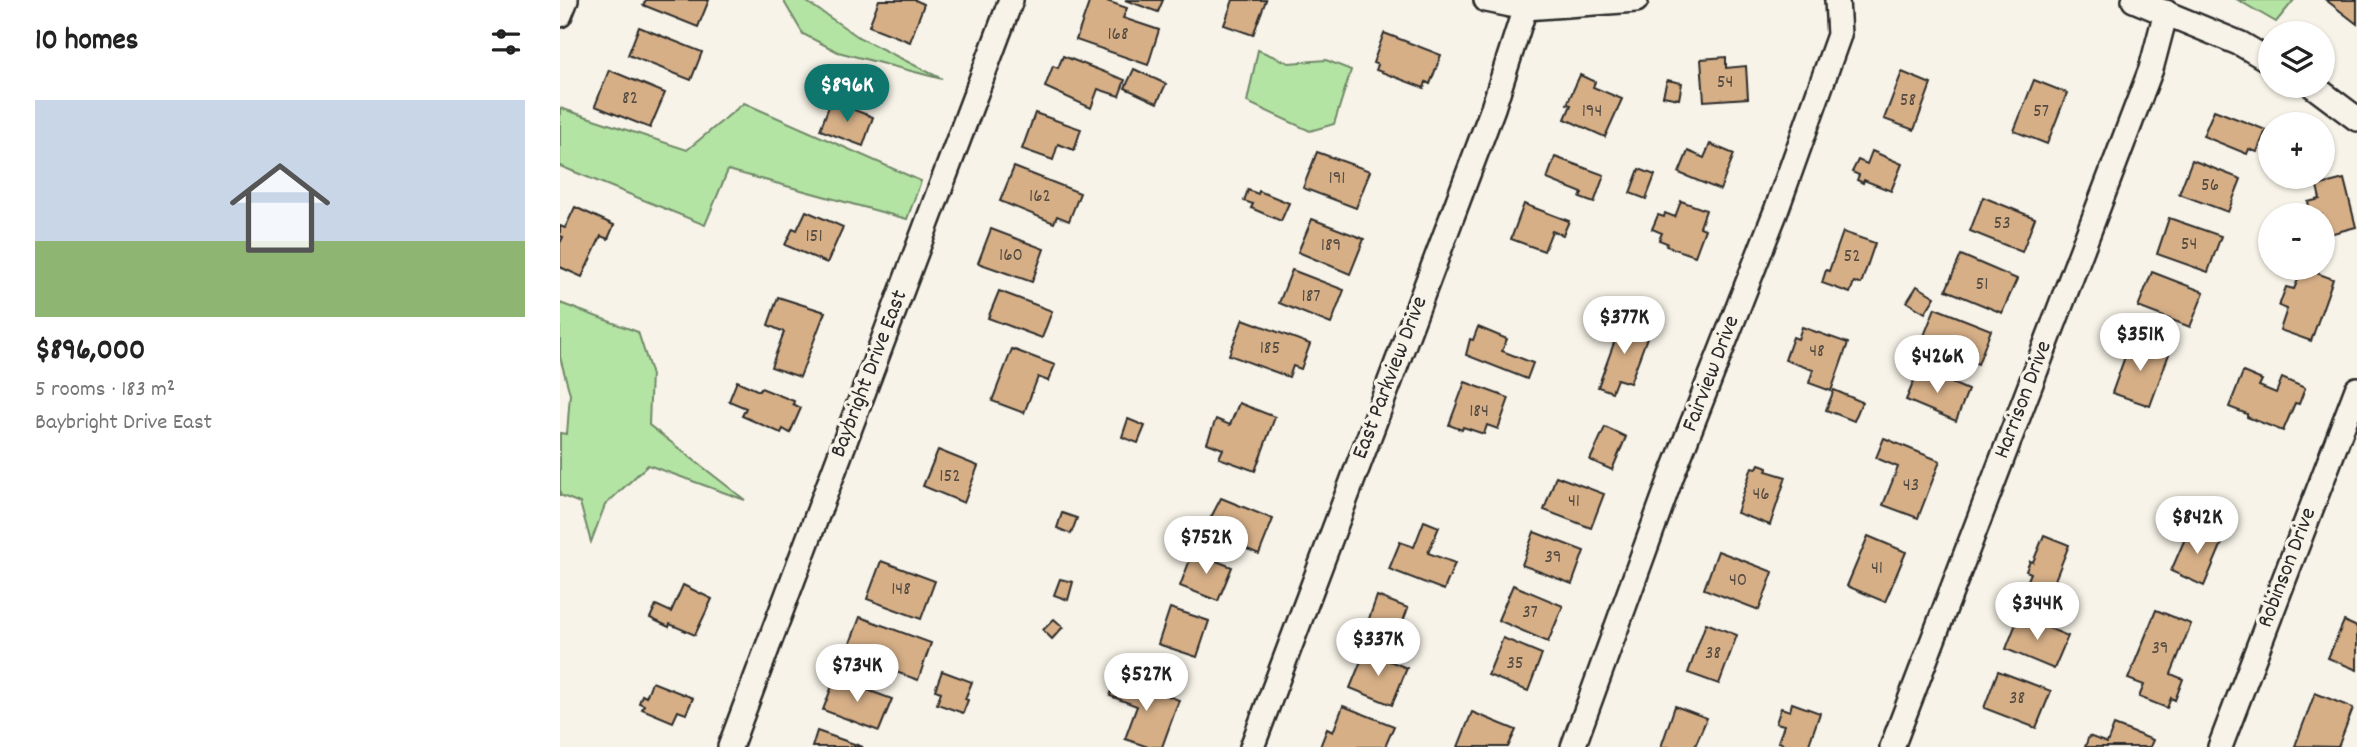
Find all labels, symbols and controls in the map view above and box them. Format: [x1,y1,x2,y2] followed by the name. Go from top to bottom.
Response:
[35,21,138,64] text: 10 homes
[2258,21,2335,280] map controls
[2258,21,2335,98] button: layers
[1107,22,1129,49] house number: 168
[487,23,525,61] icon: filters
[798,64,896,124] pin: $896K
[820,70,874,103] text: $896K
[1717,70,1733,97] house number: 54
[622,86,638,113] house number: 82
[1900,88,1916,115] house number: 58
[1582,99,1602,126] house number: 194
[2033,99,2049,126] house number: 57
[2258,112,2335,189] button: +
[217,145,343,271] icon: home
[1328,166,1346,193] house number: 191
[2201,173,2219,200] house number: 56
[1029,184,1051,211] house number: 162
[2258,203,2335,280] button: −
[1993,211,2011,238] house number: 53
[805,224,823,251] house number: 151
[2181,232,2197,259] house number: 54
[1321,233,1341,260] house number: 189
[999,243,1023,270] house number: 160
[1843,244,1861,271] house number: 52
[1976,272,1988,299] house number: 51
[1301,284,1321,311] house number: 187
[823,285,917,463] street label: Baybright Drive East
[1345,292,1437,464] street label: East Parkview Drive
[1575,296,1673,356] pin: $377K
[1599,302,1649,335] text: $377K
[1675,311,1749,437] street label: Fairview Drive
[2091,314,2189,373] pin: $351K
[2116,319,2164,352] text: $351K
[35,331,145,374] text: $896,000
[1260,336,1280,363] house number: 185
[1888,336,1986,395] pin: $426K
[1986,336,2062,464] street label: Harrison Drive
[1809,339,1825,366] house number: 48
[1910,341,1964,374] text: $426K
[35,374,175,407] text: 5 rooms · 183 m²
[1469,399,1489,426] house number: 184
[35,407,212,440] text: Baybright Drive East
[939,464,961,491] house number: 152
[1903,473,1919,500] house number: 43
[1752,482,1770,509] house number: 46
[1568,489,1580,516] house number: 41
[2148,496,2246,556] pin: $842K
[2171,502,2223,535] text: $842K
[2250,503,2326,633] street label: Robinson Drive
[1157,516,1255,576] pin: $752K
[1180,522,1232,555] text: $752K
[1544,545,1562,572] house number: 39
[1871,556,1883,583] house number: 41
[1729,568,1747,595] house number: 40
[891,577,911,604] house number: 148
[1988,582,2086,642] pin: $344K
[2011,588,2063,621] text: $344K
[1522,600,1538,627] house number: 37
[1329,618,1427,678] pin: $337K
[1352,624,1404,657] text: $337K
[2151,636,2169,663] house number: 39
[1705,641,1721,668] house number: 38
[808,644,906,704] pin: $734K
[832,650,882,683] text: $734K
[1506,651,1524,678] house number: 35
[1097,654,1195,713] pin: $527K
[1120,659,1172,692] text: $527K
[2009,686,2025,713] house number: 38

